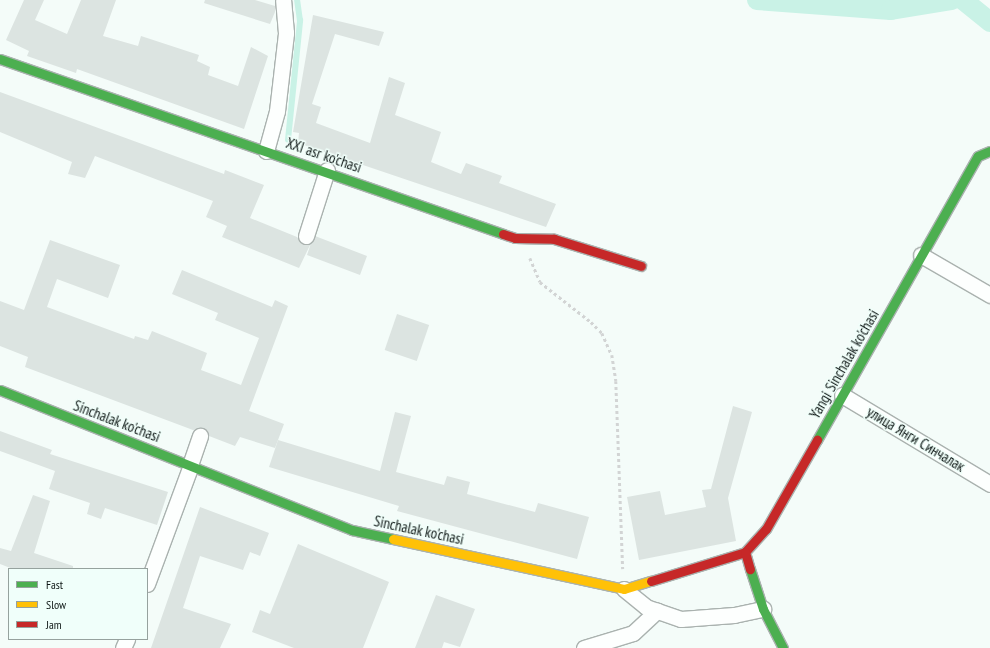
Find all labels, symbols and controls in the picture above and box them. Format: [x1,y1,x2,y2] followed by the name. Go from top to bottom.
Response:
[284,134,364,176] street label: XXI asr ko'chasi
[805,306,883,422] street label: Yangi Sinchalak ko'chasi
[71,396,163,446] street label: Sinchalak ko'chasi
[864,403,968,475] street label: улица Янги Синчалак
[372,512,466,548] street label: Sinchalak ko'chasi
[8,568,148,640] legend
[46,577,63,592] text: Fast
[46,597,66,612] text: Slow
[46,617,62,632] text: Jam

